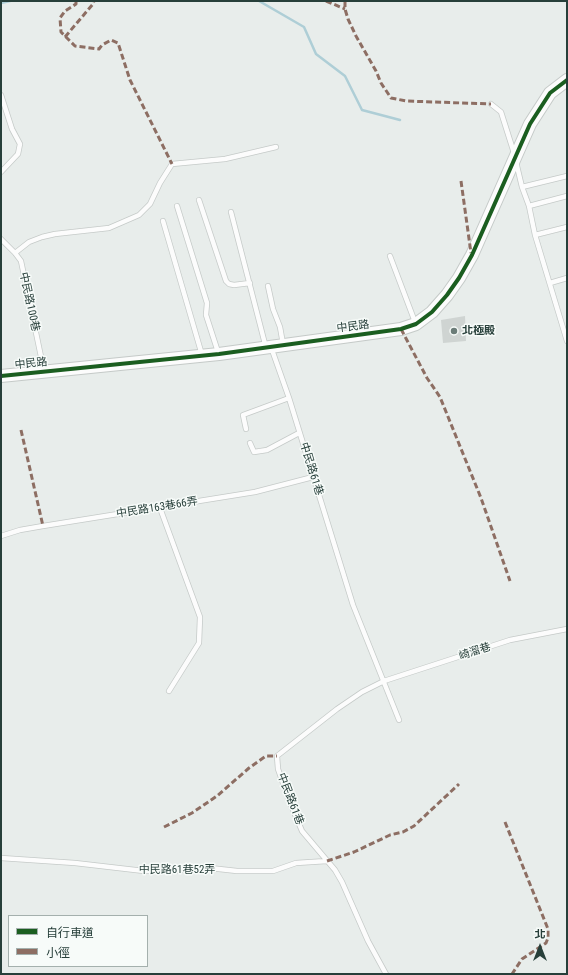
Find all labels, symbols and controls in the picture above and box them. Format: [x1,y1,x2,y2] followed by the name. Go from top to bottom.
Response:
[16,271,42,333] street label: 中民路100巷
[336,318,370,336] street label: 中民路
[462,324,495,338] place label: 北極殿
[449,326,459,336] marker: 北極殿
[14,356,48,372] street label: 中民路
[297,441,325,497] street label: 中民路61巷
[115,495,199,521] street label: 中民路163巷66弄
[457,641,493,663] street label: 崎溜巷
[274,771,306,827] street label: 中民路61巷
[139,863,215,877] street label: 中民路61巷52弄
[8,915,148,967] legend
[46,926,94,940] text: 自行車道
[520,927,560,967] north arrow
[535,928,546,941] text: 北
[46,946,70,960] text: 小徑

